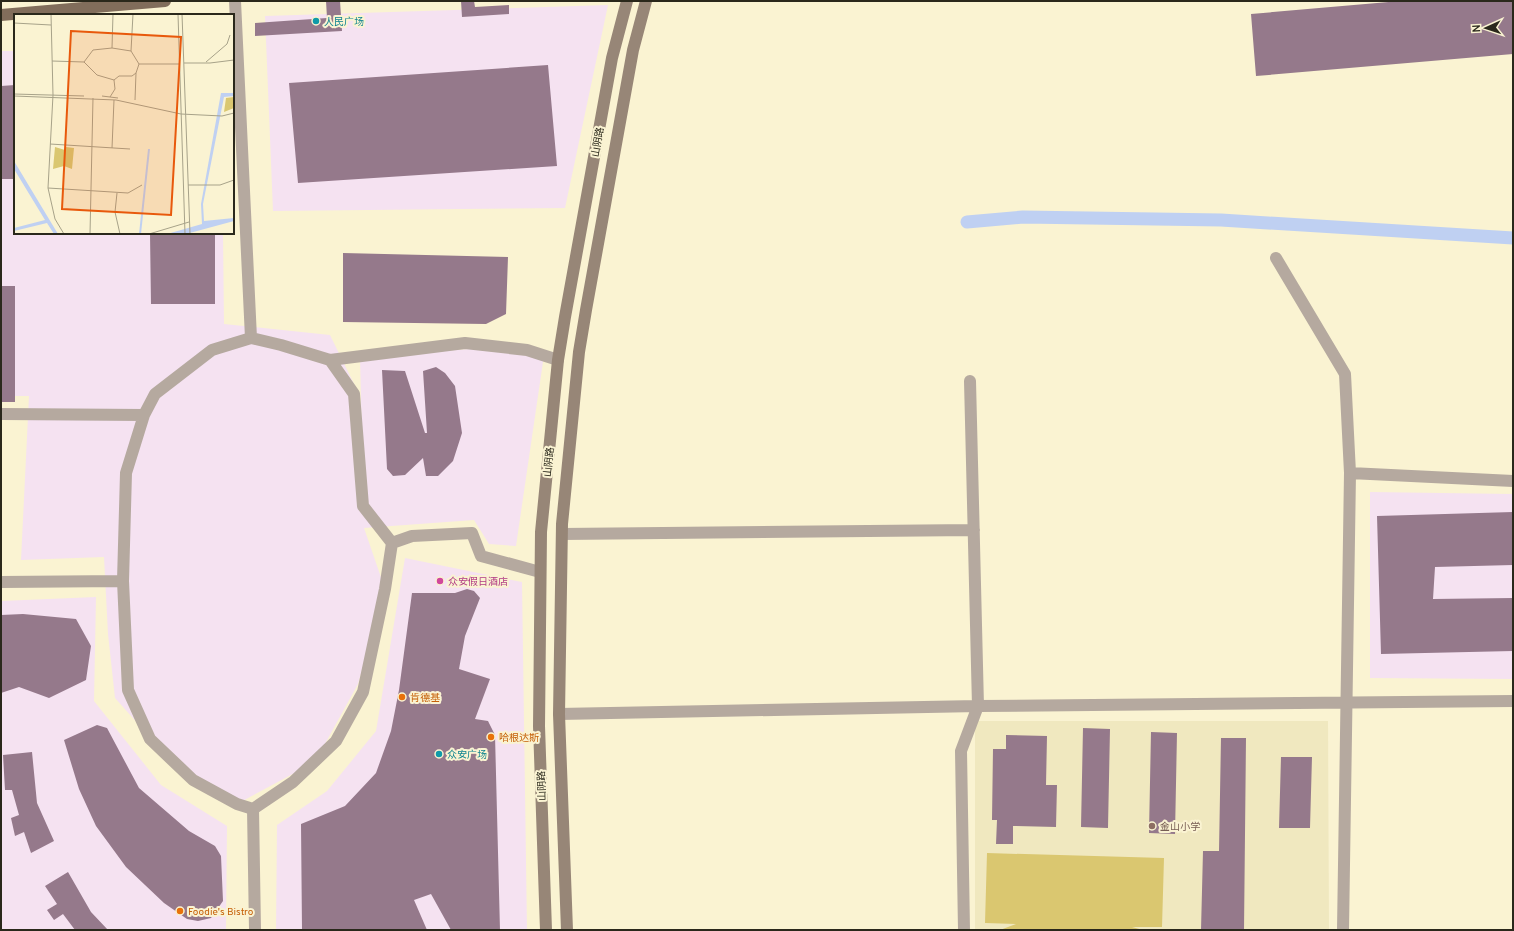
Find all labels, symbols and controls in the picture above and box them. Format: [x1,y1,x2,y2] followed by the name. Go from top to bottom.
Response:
[1466,8,1506,48] north arrow
[14,14,234,234] inset map
[311,16,321,26] marker: 人民广场
[324,16,364,29] place label: 人民广场
[1470,24,1484,33] text: N
[589,126,607,158] street label: 山阴路
[541,447,558,478] street label: 山阴路
[435,576,445,586] marker: 众安假日酒店
[448,576,508,589] place label: 众安假日酒店
[397,692,407,702] marker: 肯德基
[410,692,440,705] place label: 肯德基
[486,732,496,742] marker: 哈根达斯
[499,732,539,745] place label: 哈根达斯
[434,749,444,759] marker: 众安广场
[447,749,487,762] place label: 众安广场
[535,771,550,801] street label: 山阴路
[1147,821,1157,831] marker: 金山小学
[1160,821,1200,834] place label: 金山小学
[175,906,185,916] marker: Foodie's Bistro
[188,906,254,919] place label: Foodie's Bistro

